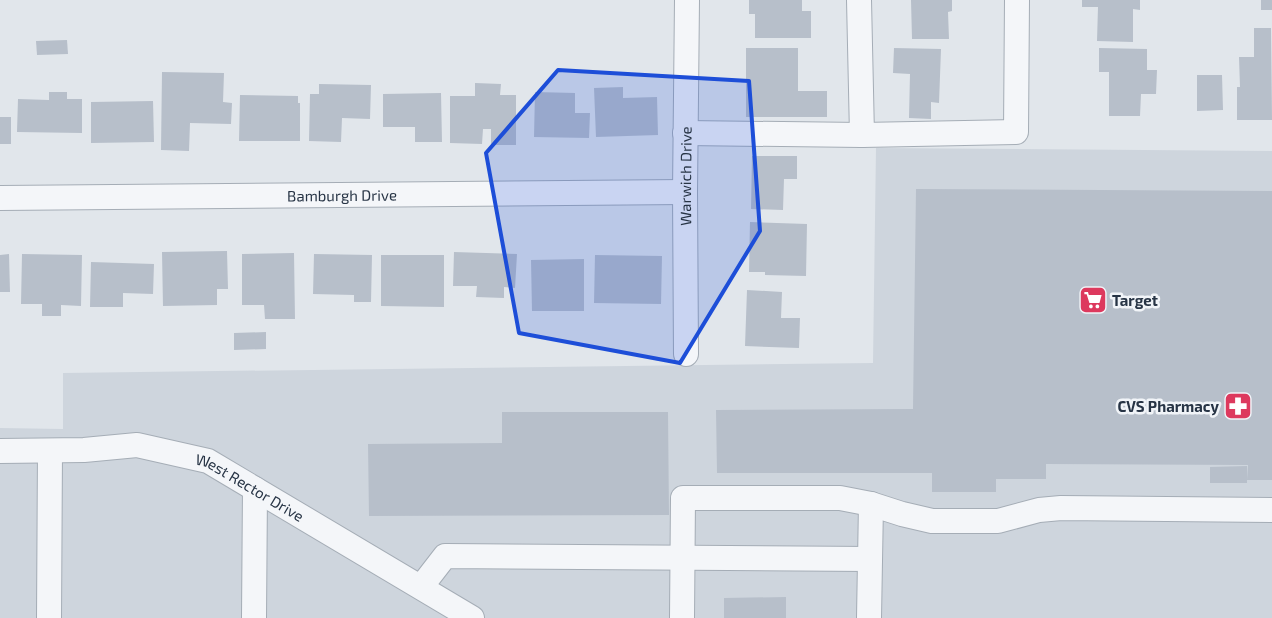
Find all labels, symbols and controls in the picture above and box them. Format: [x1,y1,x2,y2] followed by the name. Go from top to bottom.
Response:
[676,126,695,226] street label: Warwich Drive
[287,186,397,204] street label: Bamburgh Drive
[1078,285,1108,315] supermarket icon: Target
[1112,291,1158,309] place label: Target
[1223,391,1253,421] pharmacy icon: CVS Pharmacy
[1117,397,1219,416] place label: CVS Pharmacy
[194,450,307,525] street label: West Rector Drive

